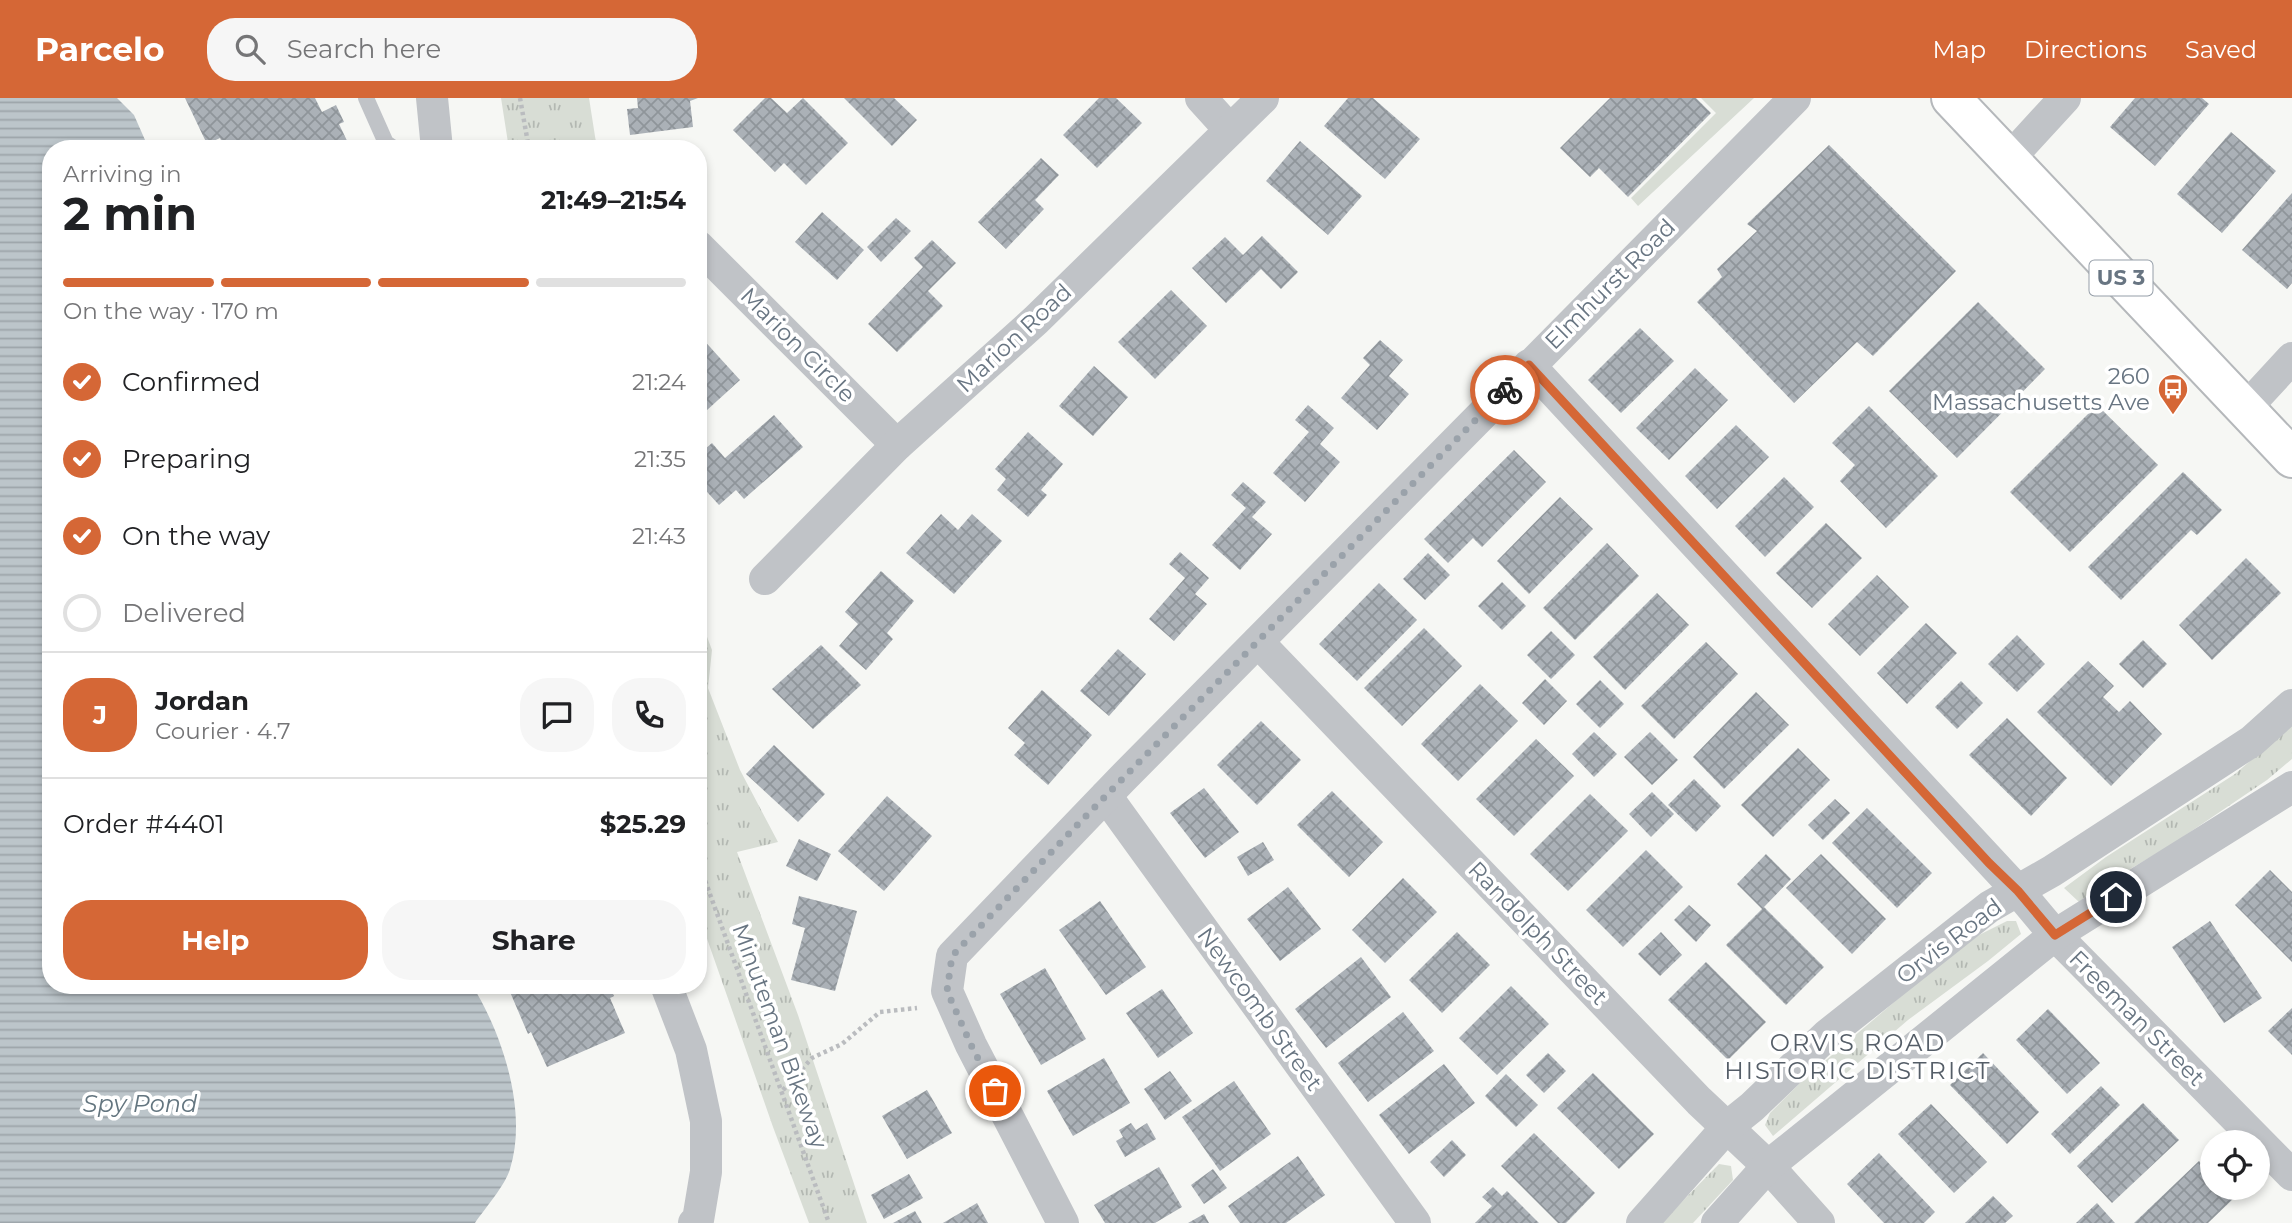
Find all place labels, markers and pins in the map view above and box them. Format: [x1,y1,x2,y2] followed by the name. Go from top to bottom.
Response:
[1932,362,2150,416] place label: 260 Massachusetts Ave
[2156,372,2190,416] bus stop icon: 260 Massachusetts Ave
[2086,867,2146,927] pin
[965,1061,1025,1121] pin

